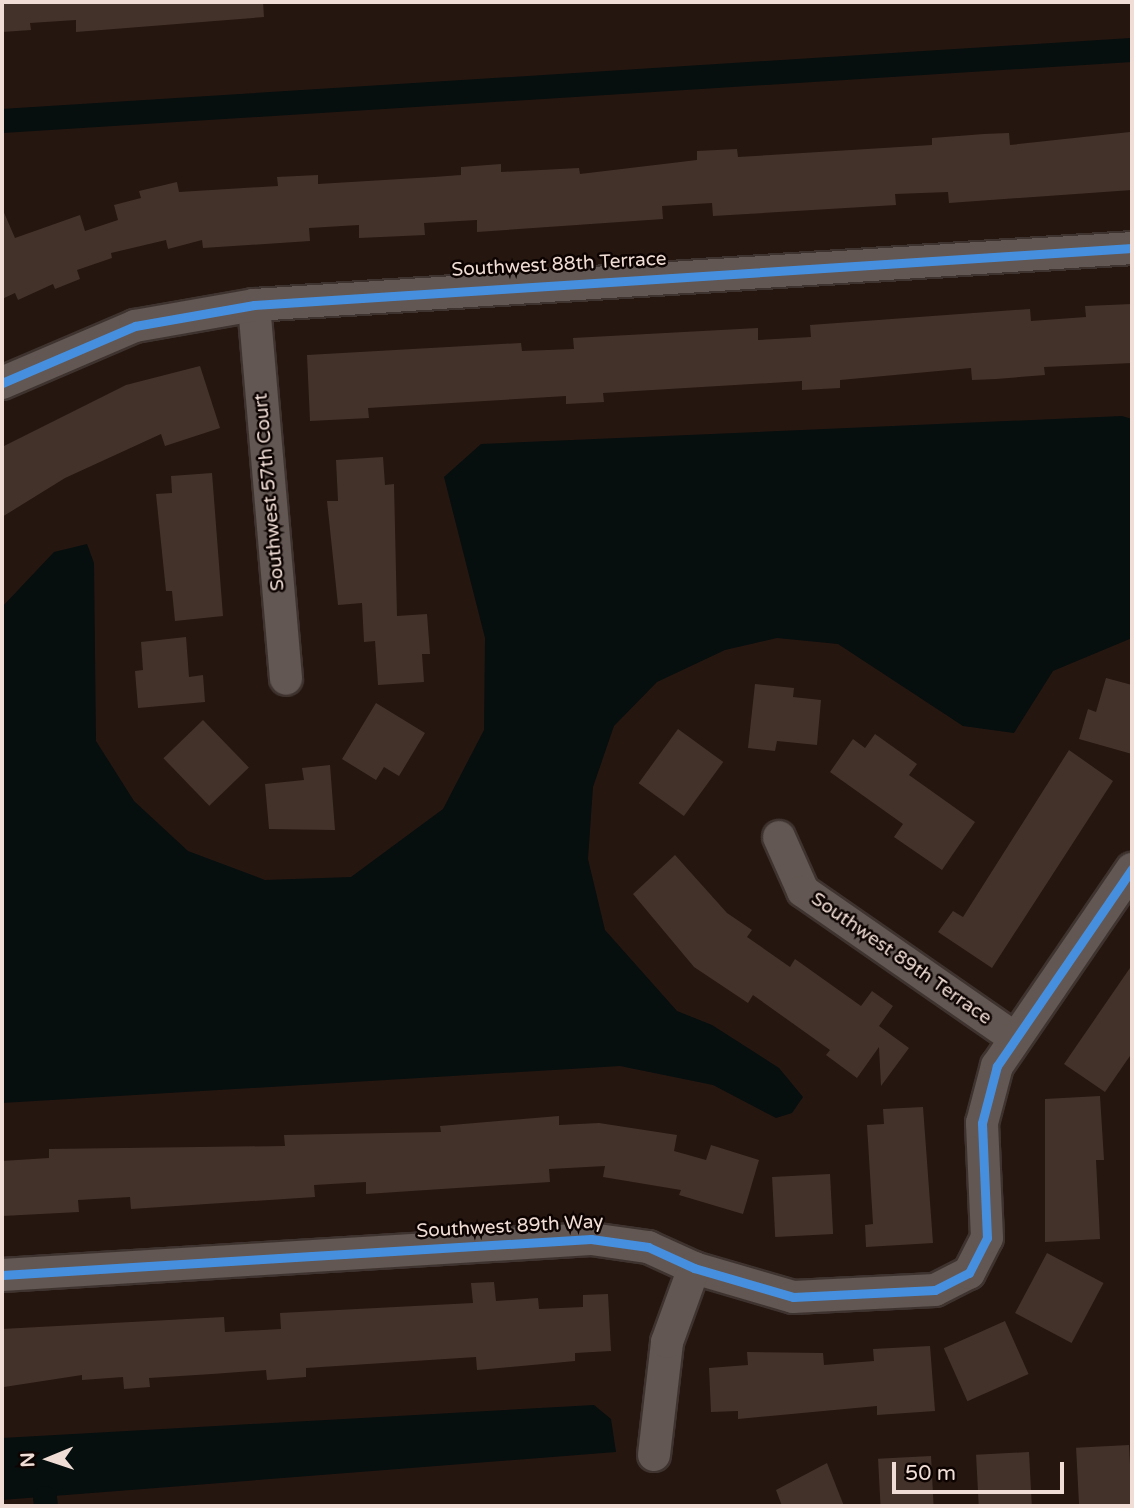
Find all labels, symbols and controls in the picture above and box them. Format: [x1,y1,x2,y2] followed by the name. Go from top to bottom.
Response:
[451,248,667,282] street label: Southwest 88th Terrace
[250,392,290,592] street label: Southwest 57th Court
[806,888,996,1030] street label: Southwest 89th Terrace
[416,1211,604,1243] street label: Southwest 89th Way
[14,1424,84,1494] north arrow
[896,1448,1068,1492] scale bar
[17,1452,39,1468] text: N
[905,1461,956,1486] text: 50 m

